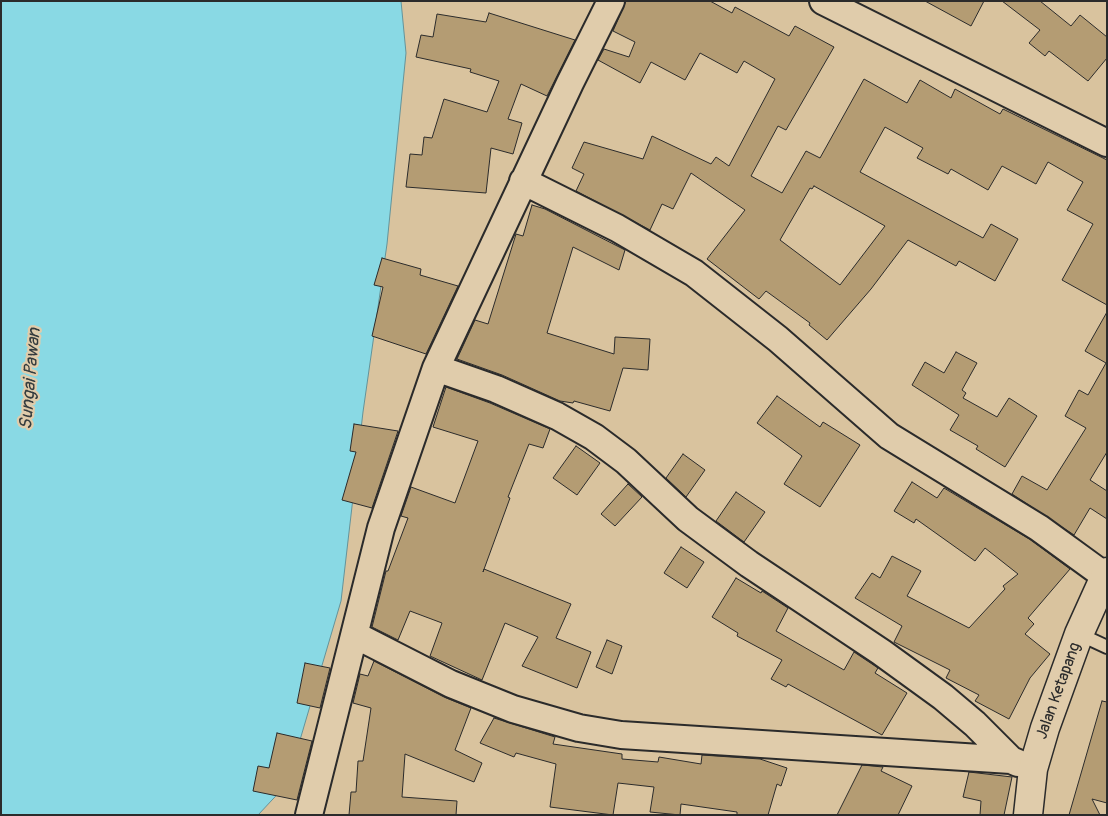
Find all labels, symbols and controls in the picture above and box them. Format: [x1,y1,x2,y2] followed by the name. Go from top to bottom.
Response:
[16,327,46,431] water label: Sungai Pawan
[1033,640,1085,742] street label: Jalan Ketapang

